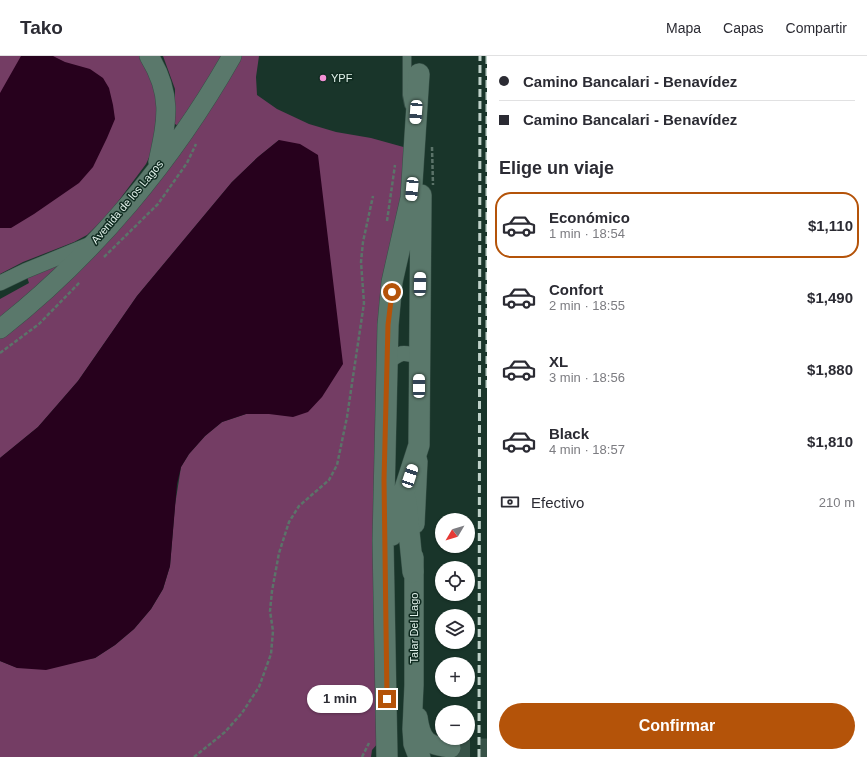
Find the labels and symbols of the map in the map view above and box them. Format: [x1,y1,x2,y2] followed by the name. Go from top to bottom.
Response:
[331,72,353,84] place label: YPF
[318,73,328,83] marker: YPF
[409,100,423,124] car
[89,158,166,246] street label: Avenida de los Lagos
[405,177,419,201] car
[414,272,426,296] car
[383,283,401,301] route start
[413,374,425,398] car
[401,463,419,489] car
[435,513,475,553] north arrow
[408,593,420,663] street label: Talar Del Lago
[307,685,373,713] callout: 1 min
[378,690,396,708] route end

